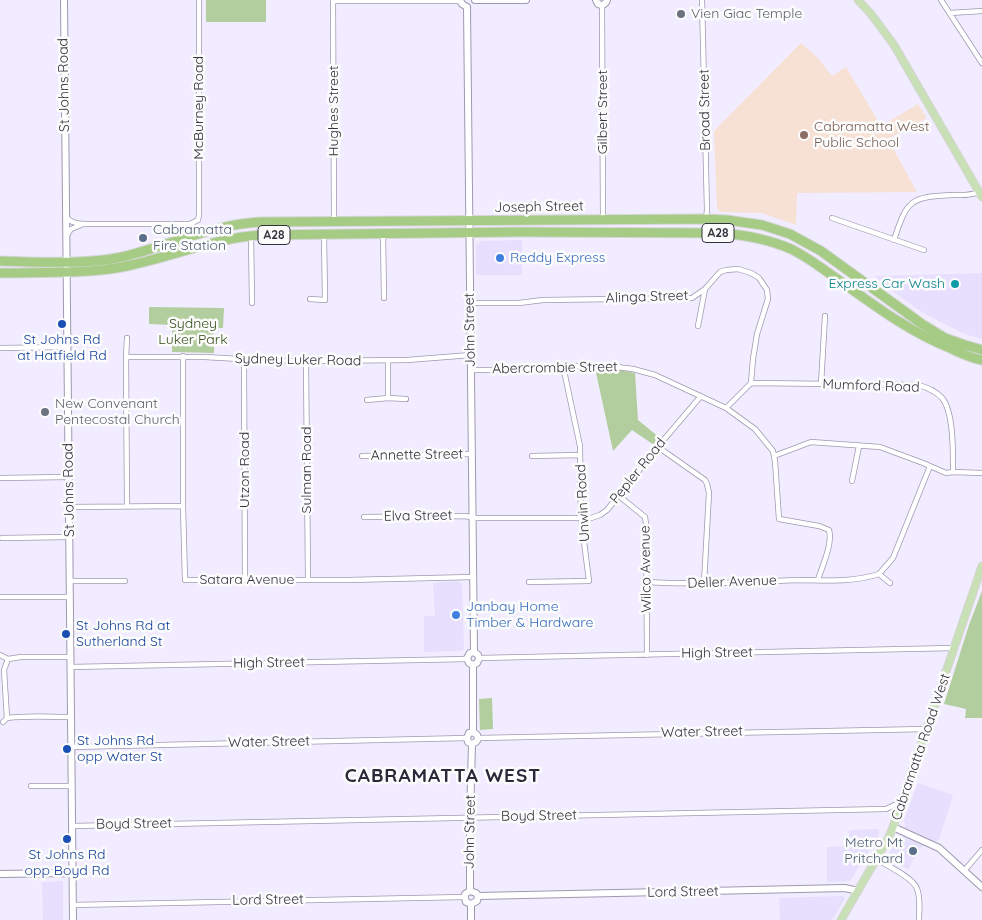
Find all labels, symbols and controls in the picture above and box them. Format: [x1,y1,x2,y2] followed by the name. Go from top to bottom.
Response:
[691,6,802,22] place label: Vien Giac Temple
[675,8,687,20] marker: Vien Giac Temple
[55,38,73,132] street label: St Johns Road
[191,56,207,160] street label: McBurney Road
[326,65,342,157] street label: Hughes Street
[696,69,714,151] street label: Broad Street
[595,70,611,154] street label: Gilbert Street
[814,119,929,152] place label: Cabramatta West Public School
[798,129,810,141] marker: Cabramatta West Public School
[494,198,584,216] street label: Joseph Street
[153,222,232,254] place label: Cabramatta Fire Station
[702,224,734,242] road number: A28
[258,226,290,244] road number: A28
[137,232,149,244] marker: Cabramatta Fire Station
[510,250,605,266] place label: Reddy Express
[494,252,506,264] marker: Reddy Express
[829,276,945,292] place label: Express Car Wash
[949,278,961,290] marker: Express Car Wash
[605,287,689,307] street label: Alinga Street
[461,293,479,367] street label: John Street
[158,316,228,348] park label: Sydney Luker Park
[56,318,68,330] marker: St Johns Rd at Hatfield Rd
[17,332,107,364] place label: St Johns Rd at Hatfield Rd
[235,350,361,370] street label: Sydney Luker Road
[492,359,618,377] street label: Abercrombie Street
[822,376,920,396] street label: Mumford Road
[55,396,180,428] place label: New Convenant Pentecostal Church
[39,406,51,418] marker: New Convenant Pentecostal Church
[299,427,315,513] street label: Sulman Road
[237,432,253,508] street label: Utzon Road
[606,435,670,507] street label: Pepler Road
[60,443,78,537] street label: St Johns Road
[371,446,463,464] street label: Annette Street
[573,463,593,543] street label: Unwin Road
[383,507,453,525] street label: Elva Street
[637,525,655,613] street label: Wilco Avenue
[200,572,294,588] street label: Satara Avenue
[687,572,777,592] street label: Deller Avenue
[466,599,593,632] place label: Janbay Home Timber & Hardware
[450,609,462,621] marker: Janbay Home Timber & Hardware
[76,618,170,650] place label: St Johns Rd at Sutherland St
[60,628,72,640] marker: St Johns Rd at Sutherland St
[681,644,753,662] street label: High Street
[233,654,305,672] street label: High Street
[888,671,954,823] street label: Cabramatta Road West
[661,723,743,741] street label: Water Street
[77,733,163,766] place label: St Johns Rd opp Water St
[228,733,310,751] street label: Water Street
[61,743,73,755] marker: St Johns Rd opp Water St
[343,765,543,787] district label: CABRAMATTA WEST
[461,795,479,869] street label: John Street
[501,807,577,825] street label: Boyd Street
[96,815,172,833] street label: Boyd Street
[61,833,73,845] marker: St Johns Rd opp Boyd Rd
[844,835,903,868] place label: Metro Mt Pritchard
[907,845,919,857] marker: Metro Mt Pritchard
[25,847,109,880] place label: St Johns Rd opp Boyd Rd
[647,883,719,901] street label: Lord Street
[232,891,304,909] street label: Lord Street

